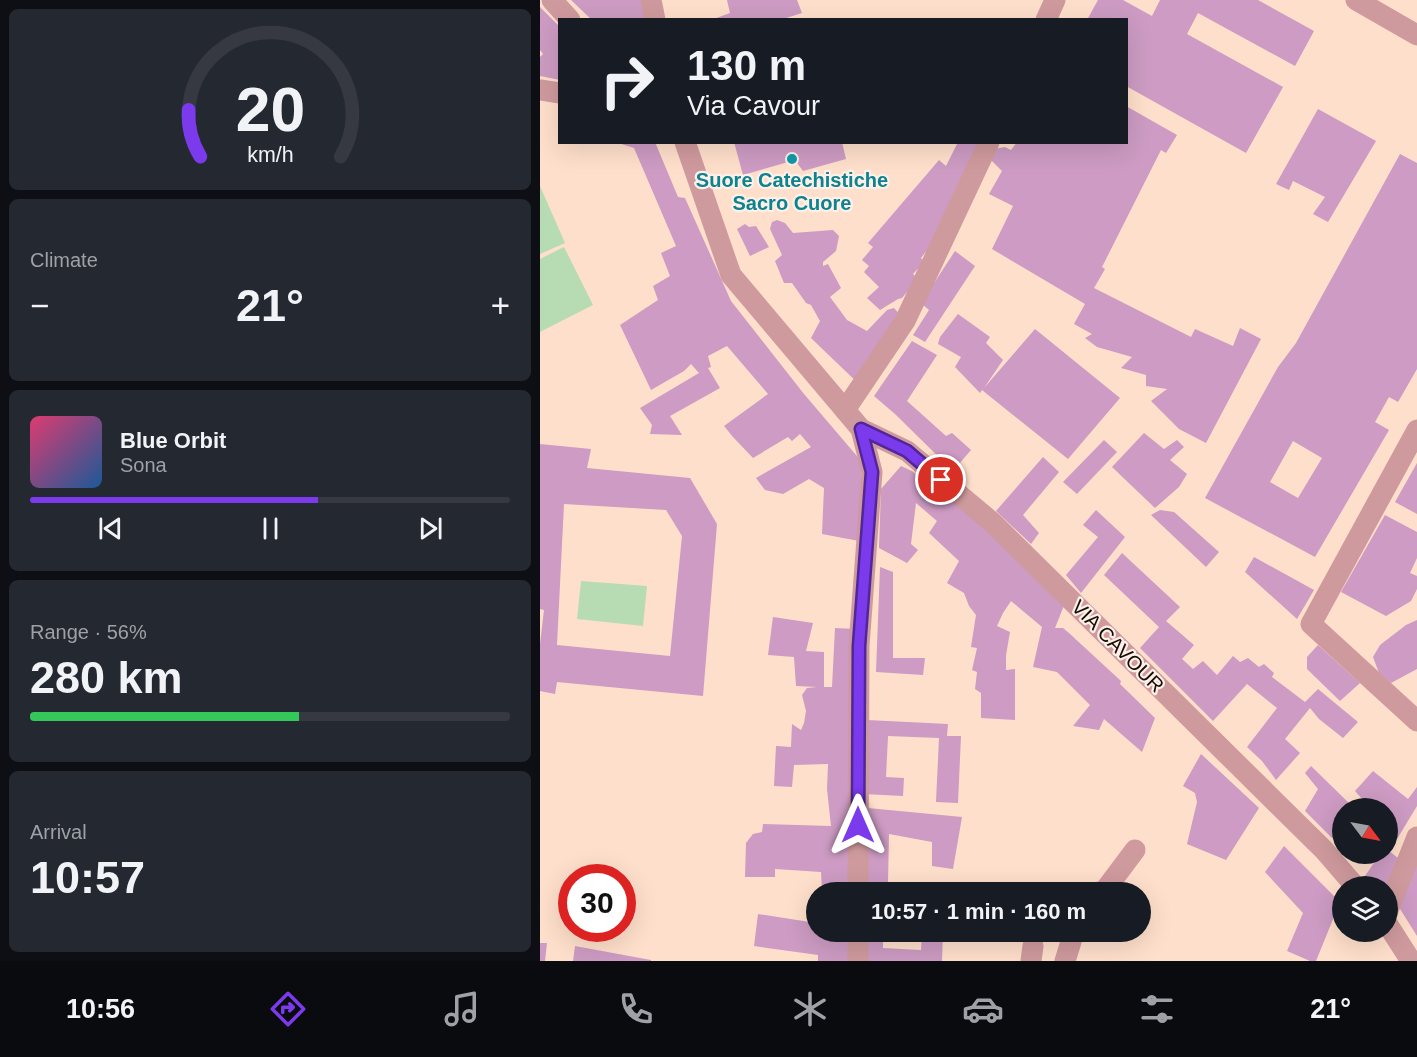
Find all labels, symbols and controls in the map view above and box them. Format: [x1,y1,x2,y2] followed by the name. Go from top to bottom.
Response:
[588,42,666,120] icon: right
[687,42,806,89] text: 130 m
[235,75,305,144] text: 20
[687,91,820,121] text: Via Cavour
[247,143,293,167] text: km/h
[785,152,799,166] marker: Suore Catechistiche Sacro Cuore
[696,169,888,214] place label: Suore Catechistiche Sacro Cuore
[30,249,98,271] text: Climate
[236,280,304,331] text: 21°
[30,287,49,324] text: −
[491,287,510,324] text: +
[120,428,226,453] text: Blue Orbit
[120,454,167,476] text: Sona
[915,454,966,505] pin
[924,463,957,496] icon: arrive
[94,512,127,545] icon: previous
[254,512,287,545] icon: pause
[414,512,447,545] icon: next
[1068,596,1168,696] street label: VIA CAVOUR
[30,621,147,643] text: Range · 56%
[30,652,183,703] text: 280 km
[826,793,890,857] position arrow
[1332,798,1398,864] north arrow
[1332,798,1398,942] map controls
[30,821,87,843] text: Arrival
[30,852,145,903] text: 10:57
[558,864,636,942] speed limit sign: 30
[1332,876,1398,942] button: layers
[871,899,1086,924] text: 10:57 · 1 min · 160 m
[267,988,309,1030] icon: directions
[441,988,483,1030] icon: music
[615,988,657,1030] icon: phone
[789,988,831,1030] icon: climate
[962,988,1004,1030] icon: car
[1136,988,1178,1030] icon: filters
[66,994,135,1024] text: 10:56
[1310,994,1351,1024] text: 21°

